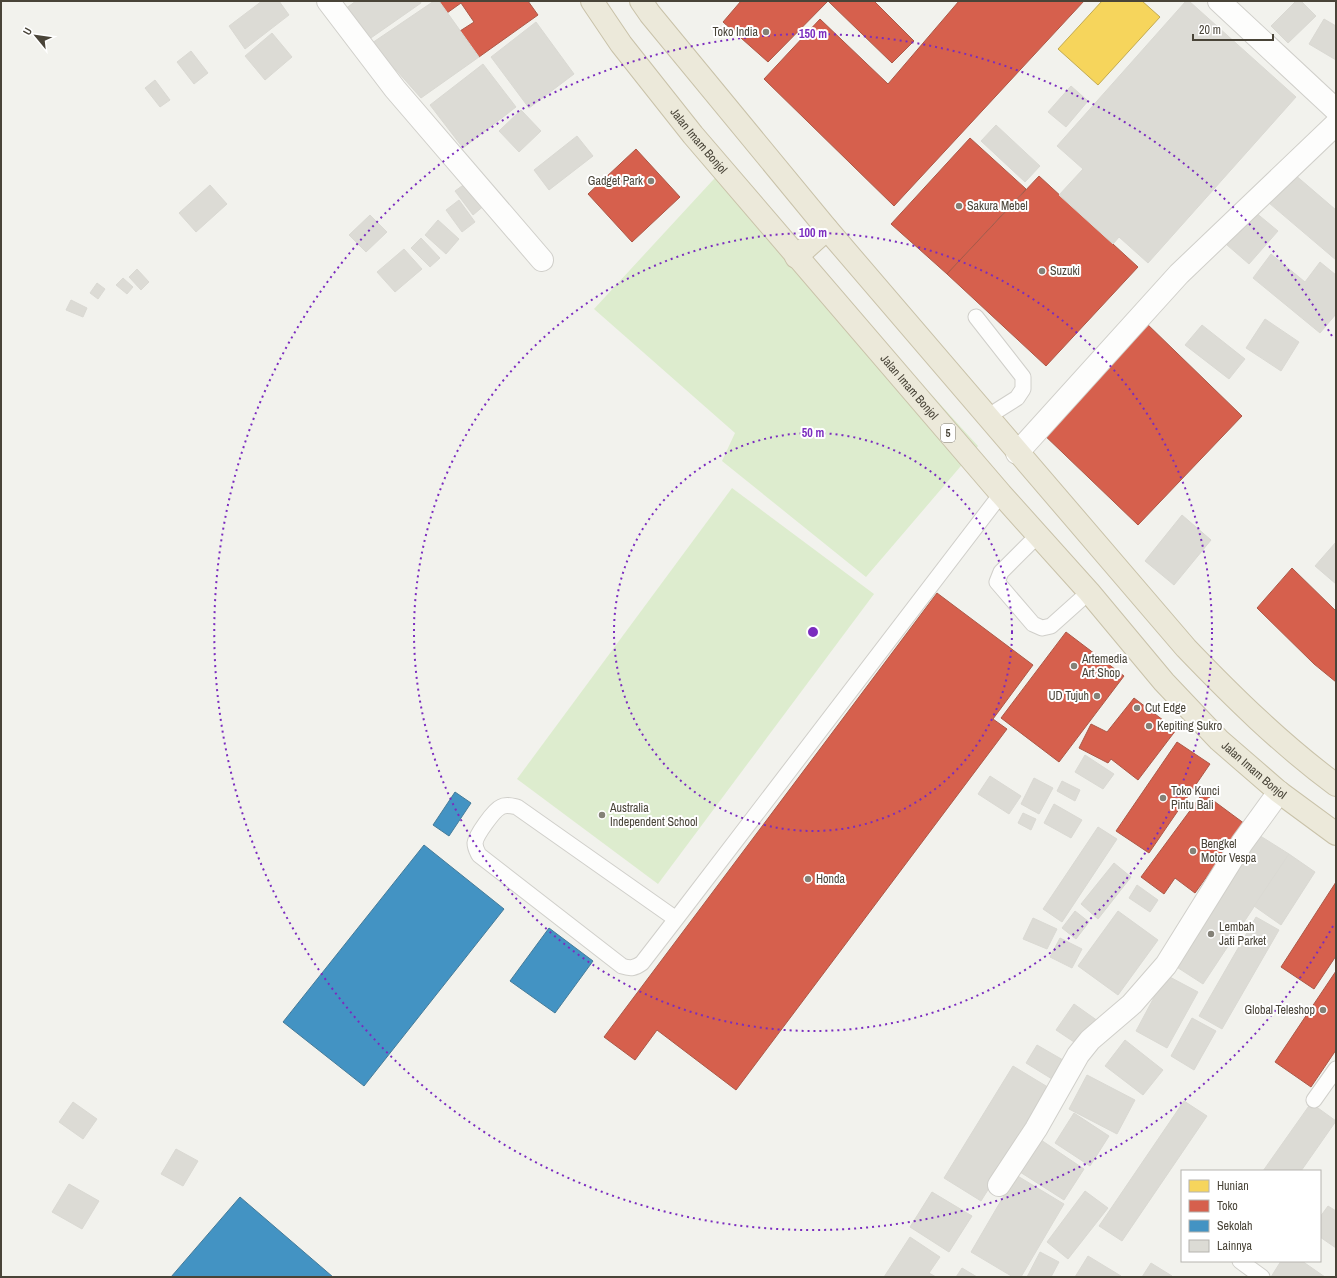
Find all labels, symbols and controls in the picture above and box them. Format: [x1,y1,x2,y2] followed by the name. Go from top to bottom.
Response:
[16,16,56,56] north arrow
[1193,16,1273,42] scale bar
[1199,22,1221,38] text: 20 m
[713,24,759,40] place label: Toko India
[20,25,35,37] text: U
[799,26,827,42] text: 150 m
[761,27,771,37] marker: Toko India
[667,105,731,177] street label: Jalan Imam Bonjol
[588,173,643,189] place label: Gadget Park
[646,176,656,186] marker: Gadget Park
[967,198,1028,214] place label: Sakura Mebel
[954,201,964,211] marker: Sakura Mebel
[799,225,827,241] text: 100 m
[1050,263,1080,279] place label: Suzuki
[1037,266,1047,276] marker: Suzuki
[877,351,942,423] street label: Jalan Imam Bonjol
[941,424,955,442] road number: 5
[802,425,824,441] text: 50 m
[806,625,820,639] centre of rings
[1081,651,1128,681] place label: Artemedia Art Shop
[1069,661,1079,671] marker: Artemedia Art Shop
[1048,688,1089,704] place label: UD Tujuh
[1092,691,1102,701] marker: UD Tujuh
[1145,700,1186,716] place label: Cut Edge
[1132,703,1142,713] marker: Cut Edge
[1157,718,1222,734] place label: Kepiting Sukro
[1144,721,1154,731] marker: Kepiting Sukro
[1218,738,1290,803] street label: Jalan Imam Bonjol
[1171,783,1220,813] place label: Toko Kunci Pintu Bali
[1158,793,1168,803] marker: Toko Kunci Pintu Bali
[609,800,698,830] place label: Australia Independent School
[597,810,607,820] marker: Australia Independent School
[1201,836,1257,866] place label: Bengkel Motor Vespa
[1188,846,1198,856] marker: Bengkel Motor Vespa
[816,871,846,887] place label: Honda
[803,874,813,884] marker: Honda
[1219,919,1266,949] place label: Lembah Jati Parket
[1206,929,1216,939] marker: Lembah Jati Parket
[1245,1002,1315,1018] place label: Global Teleshop
[1318,1005,1328,1015] marker: Global Teleshop
[1181,1170,1321,1262] legend
[1217,1178,1249,1194] text: Hunian
[1217,1198,1238,1214] text: Toko
[1217,1218,1253,1234] text: Sekolah
[1217,1238,1253,1254] text: Lainnya

